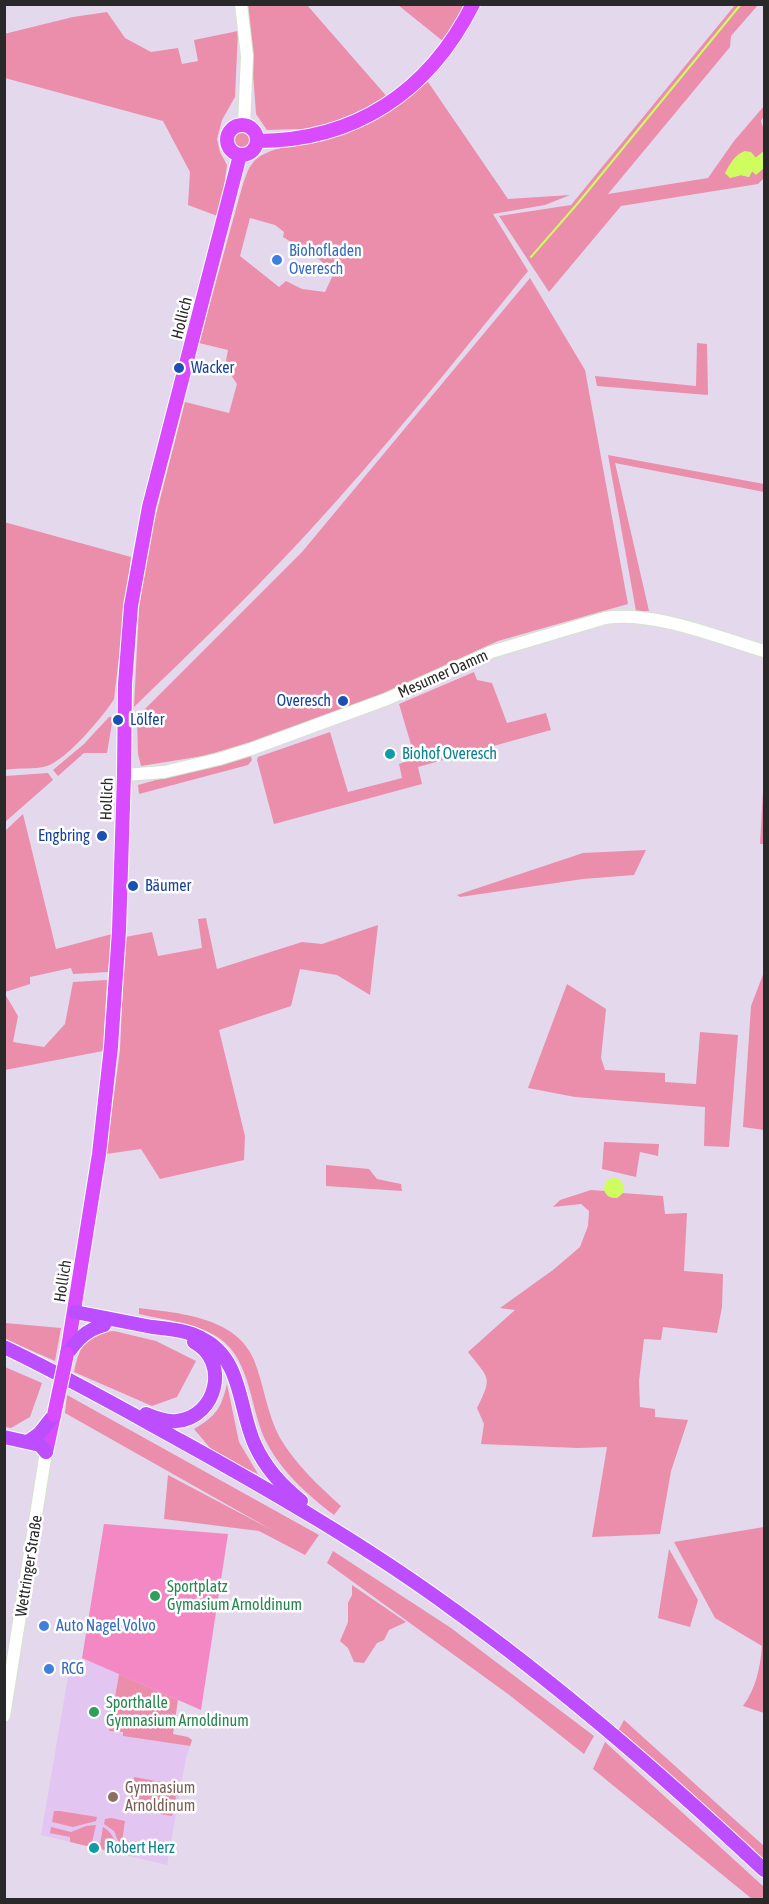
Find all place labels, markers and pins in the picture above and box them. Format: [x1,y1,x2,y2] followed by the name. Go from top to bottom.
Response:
[289,241,362,279] place label: Biohofladen Overesch
[270,253,284,267] marker: Biohofladen Overesch
[191,358,234,378] place label: Wacker
[172,361,186,375] marker: Wacker
[277,691,331,711] place label: Overesch
[336,694,350,708] marker: Overesch
[130,710,164,730] place label: Lölfer
[111,713,125,727] marker: Lölfer
[402,744,497,764] place label: Biohof Overesch
[383,747,397,761] marker: Biohof Overesch
[38,826,90,846] place label: Engbring
[95,829,109,843] marker: Engbring
[145,876,191,896] place label: Bäumer
[126,879,140,893] marker: Bäumer
[167,1577,302,1615] place label: Sportplatz Gymasium Arnoldinum
[148,1589,162,1603] marker: Sportplatz Gymasium Arnoldinum
[56,1616,156,1636] place label: Auto Nagel Volvo
[37,1619,51,1633] marker: Auto Nagel Volvo
[61,1659,84,1679] place label: RCG
[42,1662,56,1676] marker: RCG
[106,1693,249,1731] place label: Sporthalle Gymnasium Arnoldinum
[87,1705,101,1719] marker: Sporthalle Gymnasium Arnoldinum
[125,1778,195,1816] place label: Gymnasium Arnoldinum
[106,1790,120,1804] marker: Gymnasium Arnoldinum
[106,1838,175,1858] place label: Robert Herz
[87,1841,101,1855] marker: Robert Herz

